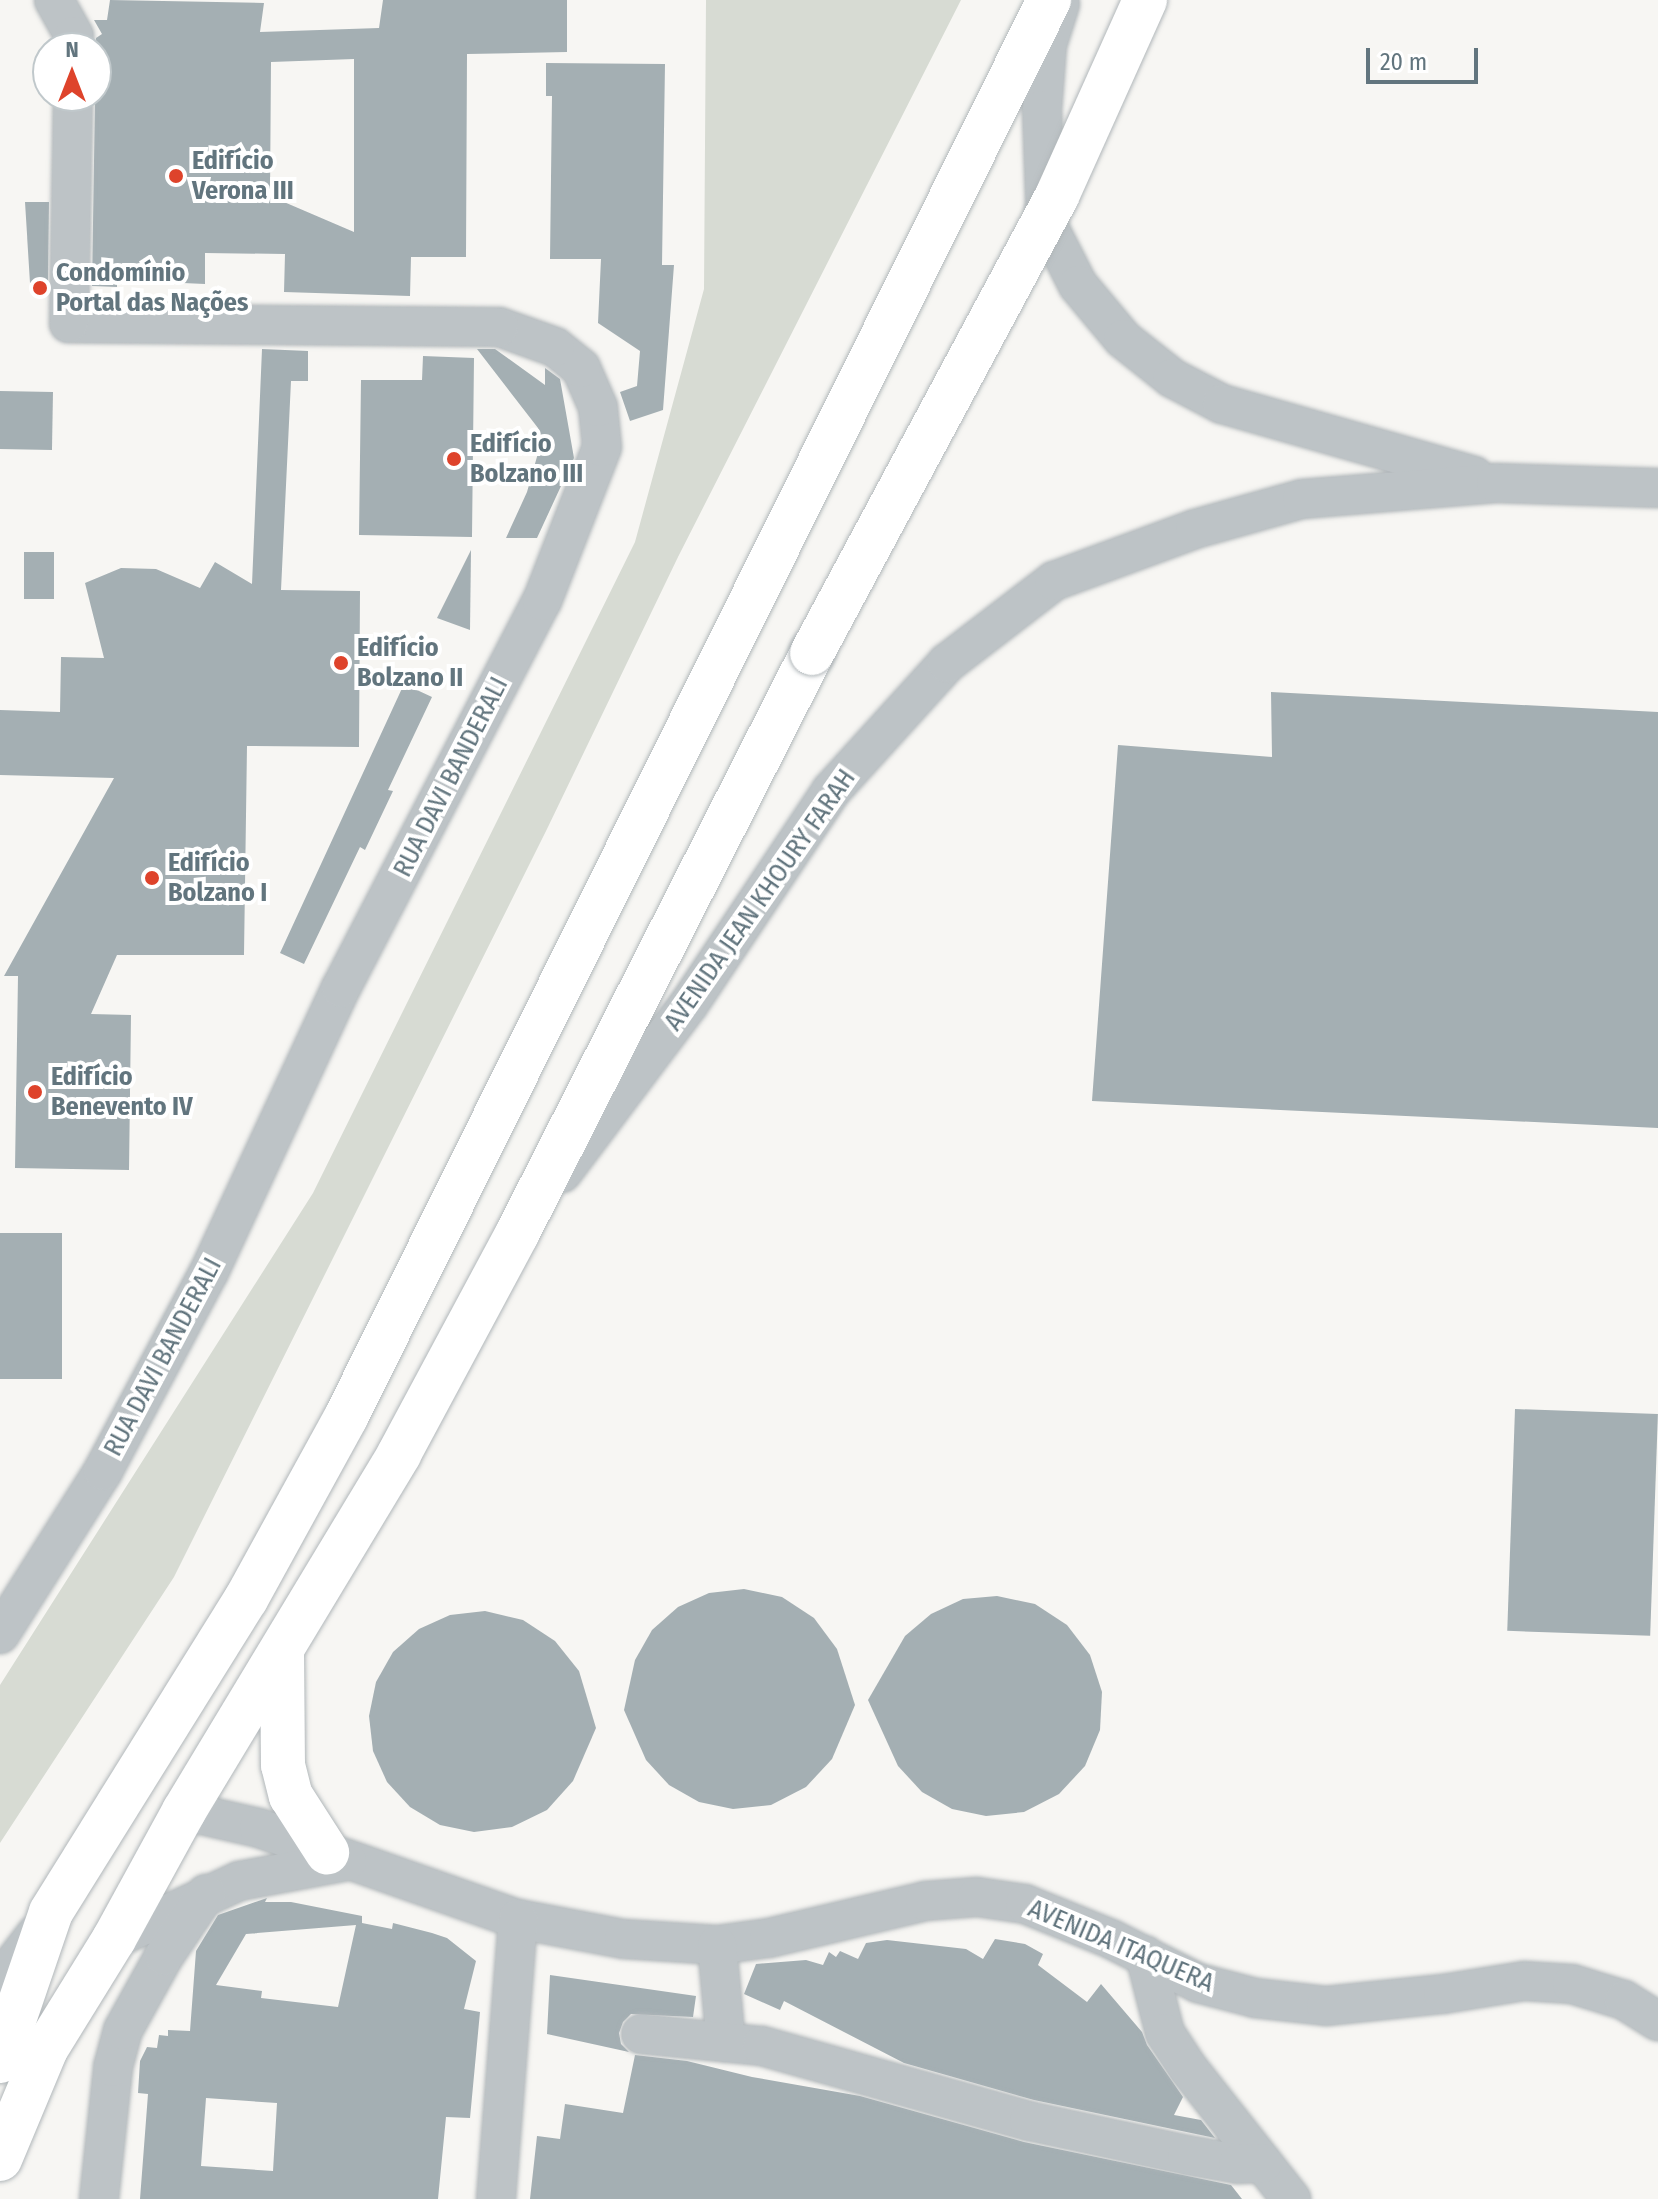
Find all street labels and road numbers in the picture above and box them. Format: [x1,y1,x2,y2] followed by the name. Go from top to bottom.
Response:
[387,672,515,882] street label: RUA DAVI BANDERALI
[658,763,862,1037] street label: AVENIDA JEAN KHOURY FARAH
[98,1252,228,1462] street label: RUA DAVI BANDERALI
[1024,1893,1218,1999] street label: AVENIDA ITAQUERA

